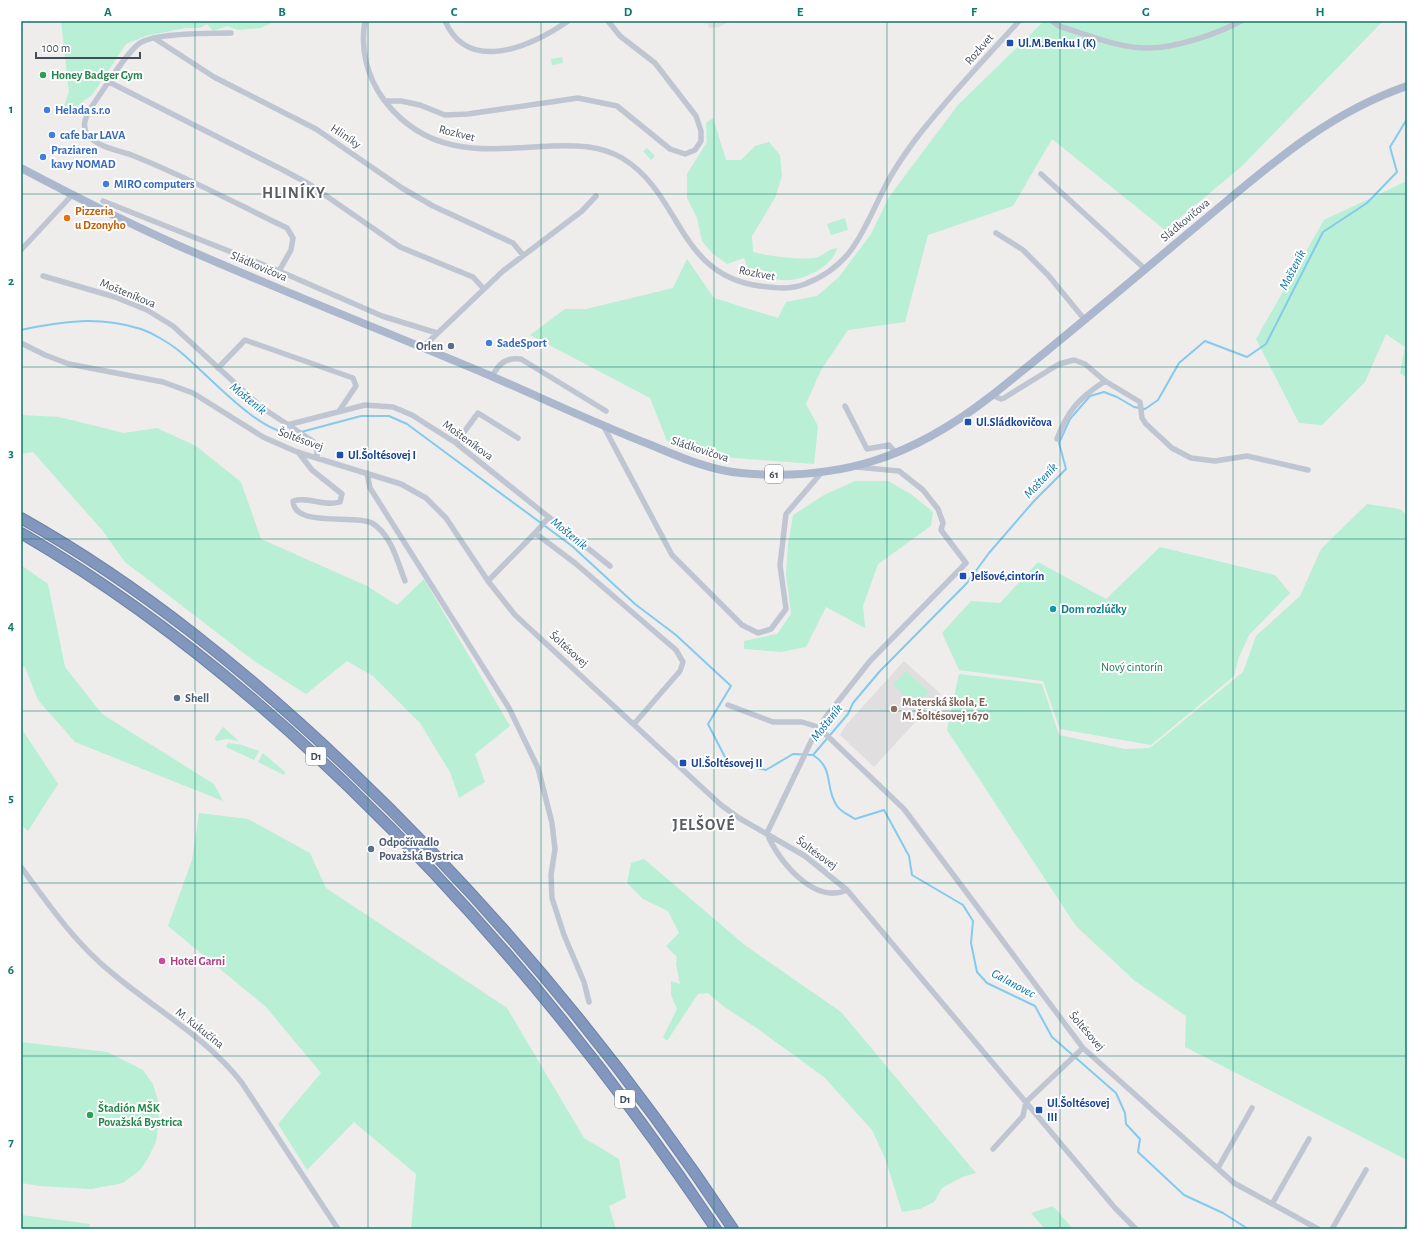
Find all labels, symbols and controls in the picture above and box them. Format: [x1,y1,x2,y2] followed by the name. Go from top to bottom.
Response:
[104,6,112,19] text: A
[278,6,286,19] text: B
[451,6,458,19] text: C
[624,6,633,19] text: D
[797,6,804,19] text: E
[971,6,978,19] text: F
[1142,6,1150,19] text: G
[1315,6,1325,19] text: H
[962,31,996,67] street label: Rozkvet
[36,34,140,60] scale bar
[1018,37,1096,50] place label: Ul.M.Benku I (K)
[1005,38,1015,48] marker: Ul.M.Benku I (K)
[42,42,70,54] text: 100 m
[51,69,143,82] place label: Honey Badger Gym
[38,70,48,80] marker: Honey Badger Gym
[9,103,13,116] text: 1
[55,104,110,116] place label: Helada s.r.o
[42,105,52,115] marker: Helada s.r.o
[328,122,363,151] street label: Hliníky
[438,123,476,143] street label: Rozkvet
[60,129,126,141] place label: cafe bar LAVA
[47,130,57,140] marker: cafe bar LAVA
[51,144,116,171] place label: Praziaren kavy NOMAD
[38,152,48,162] marker: Praziaren kavy NOMAD
[114,178,195,190] place label: MIRO computers
[101,179,111,189] marker: MIRO computers
[262,182,326,201] district label: HLINÍKY
[1158,196,1212,244] street label: Sládkovičova
[75,205,126,232] place label: Pizzeria u Dzonyho
[62,213,72,223] marker: Pizzeria u Dzonyho
[1277,248,1309,292] water label: Mošteník
[229,249,289,283] street label: Sládkovičova
[738,264,776,282] street label: Rozkvet
[8,275,14,288] text: 2
[98,276,158,310] street label: Mošteníkova
[497,337,547,349] place label: SadeSport
[484,338,494,348] marker: SadeSport
[416,340,443,352] place label: Orlen
[446,341,456,351] marker: Orlen
[227,380,269,418] water label: Mošteník
[976,416,1052,428] place label: Ul.Sládkovičova
[963,417,973,427] marker: Ul.Sládkovičova
[440,418,496,463] street label: Mošteníkova
[276,424,326,454] street label: Šoltésovej
[670,434,731,464] street label: Sládkovičova
[8,447,14,460] text: 3
[348,448,416,462] place label: Ul.Šoltésovej I
[335,450,345,460] marker: Ul.Šoltésovej I
[1022,461,1060,501] water label: Mošteník
[765,465,783,483] road number: 61
[548,515,590,553] water label: Mošteník
[971,570,1044,582] place label: Jelšové,cintorín
[958,571,968,581] marker: Jelšové,cintorín
[1061,603,1127,616] place label: Dom rozlúčky
[1048,604,1058,614] marker: Dom rozlúčky
[8,620,15,633] text: 4
[547,628,591,670] street label: Šoltésovej
[1101,661,1163,674] park label: Nový cintorín
[185,692,209,704] place label: Shell
[172,693,182,703] marker: Shell
[902,696,989,723] place label: Materská škola, E. M. Šoltésovej 1670
[809,702,845,744] water label: Mošteník
[889,704,899,714] marker: Materská škola, E. M. Šoltésovej 1670
[306,747,326,765] road number: D1
[691,756,763,770] place label: Ul.Šoltésovej II
[678,758,688,768] marker: Ul.Šoltésovej II
[8,792,14,805] text: 5
[673,814,735,833] district label: JELŠOVÉ
[794,833,840,873] street label: Šoltésovej
[379,836,464,863] place label: Odpočívadlo Považská Bystrica
[366,844,376,854] marker: Odpočívadlo Považská Bystrica
[170,955,225,967] place label: Hotel Garni
[157,956,167,966] marker: Hotel Garni
[8,964,14,977] text: 6
[989,967,1038,1001] water label: Galanovec
[174,1006,227,1051] street label: M. Kukučína
[1066,1009,1108,1053] street label: Šoltésovej
[615,1090,635,1108] road number: D1
[1047,1096,1110,1123] place label: Ul.Šoltésovej III
[98,1101,183,1129] place label: Štadión MŠK Považská Bystrica
[1034,1105,1044,1115] marker: Ul.Šoltésovej III
[85,1110,95,1120] marker: Štadión MŠK Považská Bystrica
[8,1136,14,1149] text: 7

